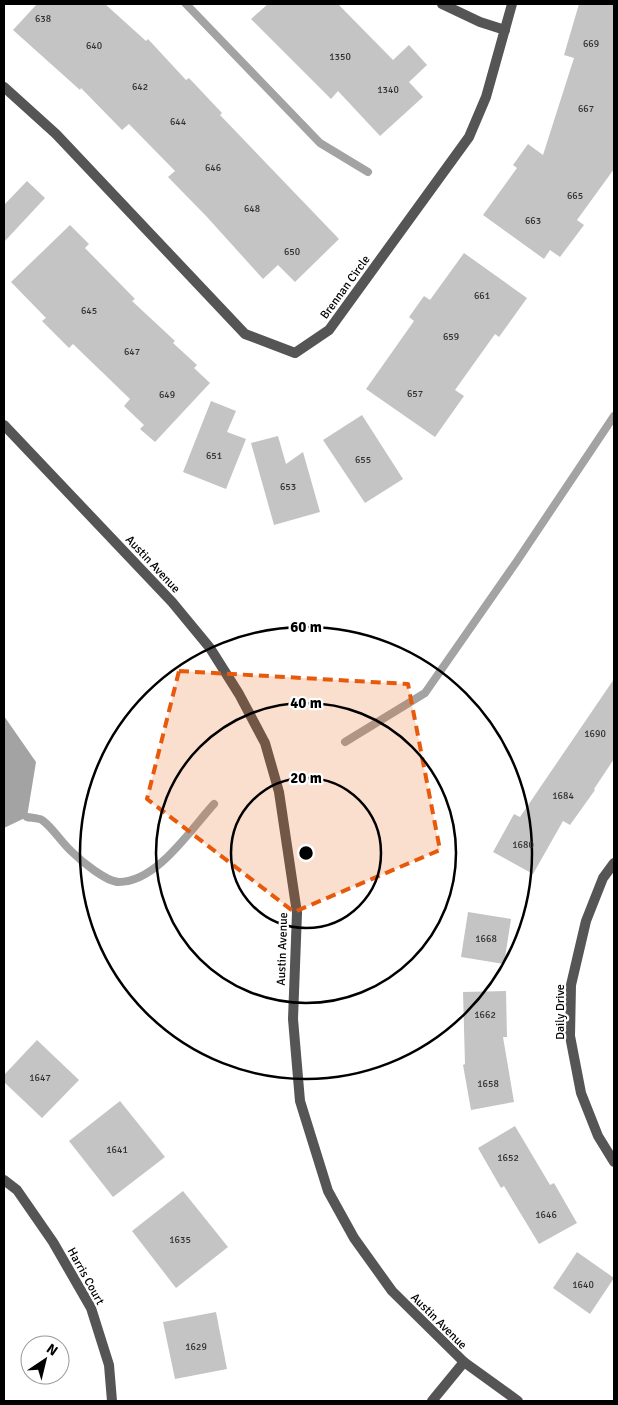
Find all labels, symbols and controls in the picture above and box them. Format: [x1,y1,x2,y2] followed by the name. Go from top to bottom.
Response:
[35,13,51,25] house number: 638
[583,38,599,50] house number: 669
[86,40,102,52] house number: 640
[329,51,351,63] house number: 1350
[132,81,148,93] house number: 642
[377,84,399,96] house number: 1340
[578,103,594,115] house number: 667
[170,116,187,128] house number: 644
[205,162,221,174] house number: 646
[567,190,583,202] house number: 665
[244,203,260,215] house number: 648
[525,215,541,227] house number: 663
[284,246,300,258] house number: 650
[317,252,374,322] street label: Brennan Circle
[474,290,490,302] house number: 661
[81,305,97,317] house number: 645
[443,331,459,343] house number: 659
[124,346,140,358] house number: 647
[407,388,423,400] house number: 657
[159,389,175,401] house number: 649
[206,450,222,462] house number: 651
[355,454,371,466] house number: 655
[280,481,296,493] house number: 653
[122,532,183,596] street label: Austin Avenue
[290,618,322,636] text: 60 m
[290,694,322,712] text: 40 m
[584,728,606,740] house number: 1690
[290,769,322,787] text: 20 m
[552,790,574,802] house number: 1684
[512,839,534,851] house number: 1680
[297,844,315,862] centre of rings
[274,912,291,986] street label: Austin Avenue
[475,933,497,945] house number: 1668
[553,984,568,1040] street label: Daily Drive
[474,1009,496,1021] house number: 1662
[29,1072,51,1084] house number: 1647
[477,1078,499,1090] house number: 1658
[106,1144,128,1156] house number: 1641
[497,1152,519,1164] house number: 1652
[535,1209,557,1221] house number: 1646
[169,1234,191,1246] house number: 1635
[64,1245,107,1308] street label: Harris Court
[572,1279,594,1291] house number: 1640
[407,1290,470,1353] street label: Austin Avenue
[20,1335,70,1385] north arrow
[43,1340,61,1360] text: N
[185,1341,207,1353] house number: 1629

